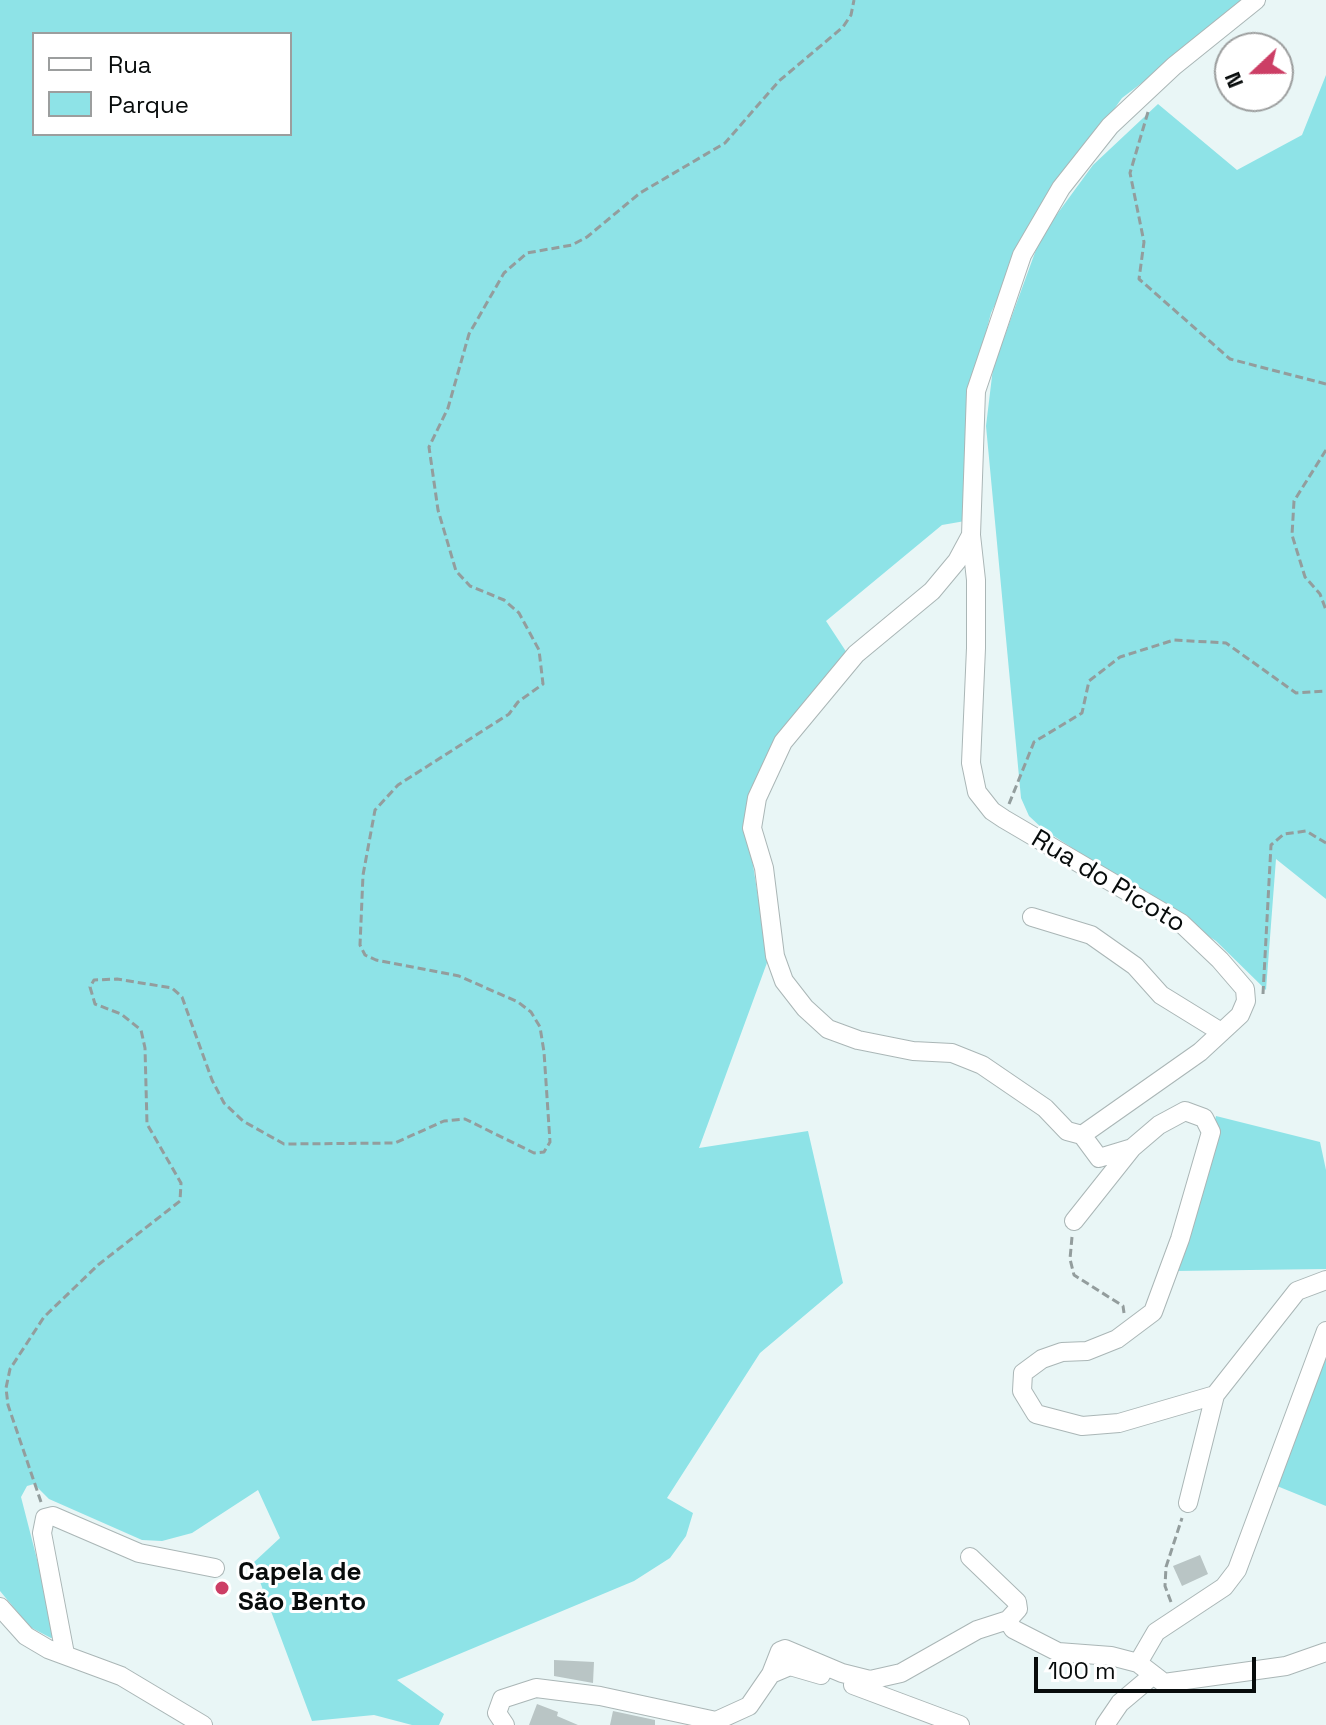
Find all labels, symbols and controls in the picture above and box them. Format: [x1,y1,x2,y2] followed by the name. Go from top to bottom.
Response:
[32,32,292,136] legend
[1214,32,1294,112] north arrow
[108,49,152,80] text: Rua
[1218,68,1249,92] text: N
[108,89,189,120] text: Parque
[1025,824,1191,940] street label: Rua do Picoto
[238,1557,366,1618] place label: Capela de São Bento
[213,1579,231,1597] marker: Capela de São Bento
[1038,1641,1260,1691] scale bar
[1048,1655,1116,1686] text: 100 m

